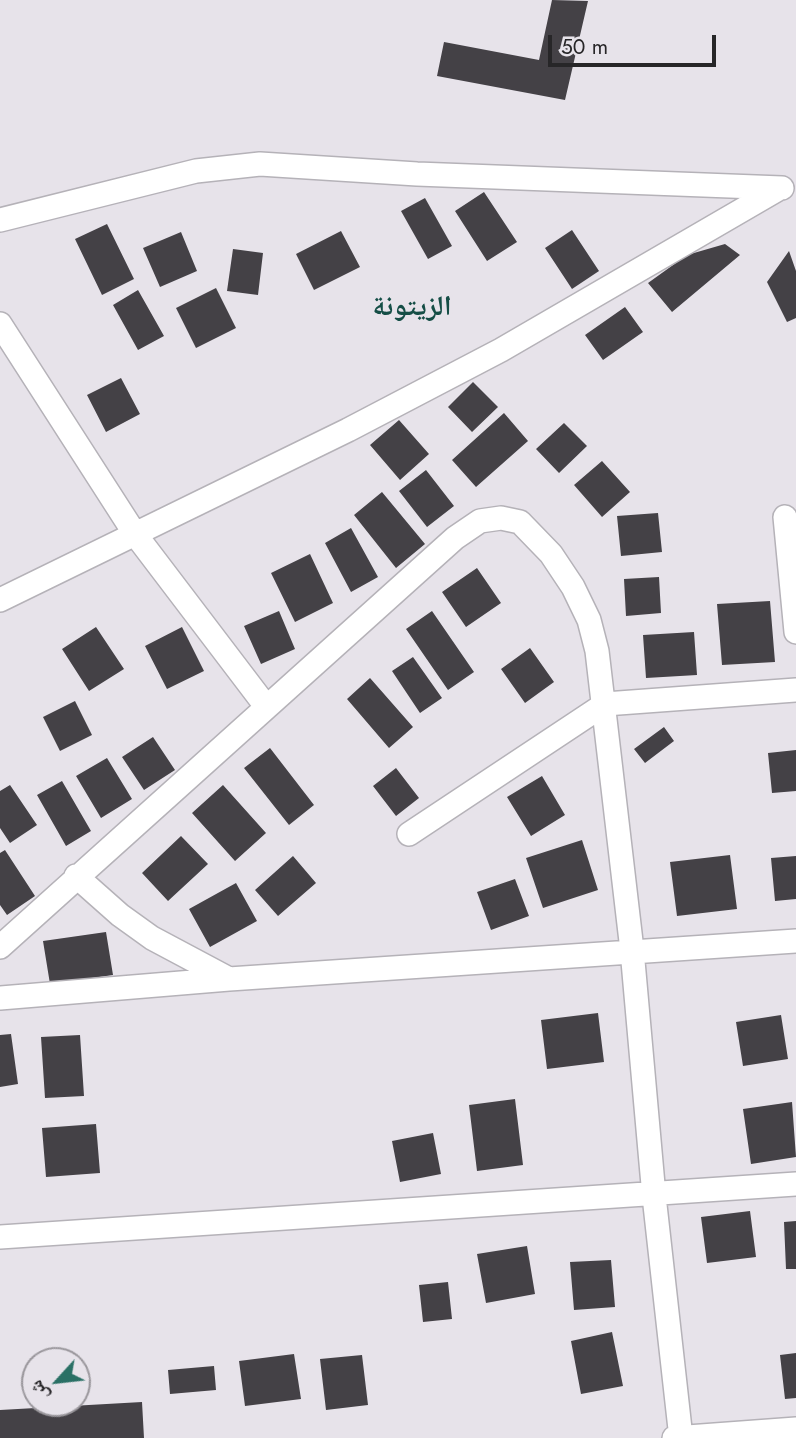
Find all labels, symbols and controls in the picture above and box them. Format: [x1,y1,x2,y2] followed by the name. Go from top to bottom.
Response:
[551,21,719,65] scale bar
[561,32,608,62] text: 50 m
[372,291,452,325] district label: الزيتونة
[21,1347,91,1417] north arrow
[22,1376,55,1406] text: ش

